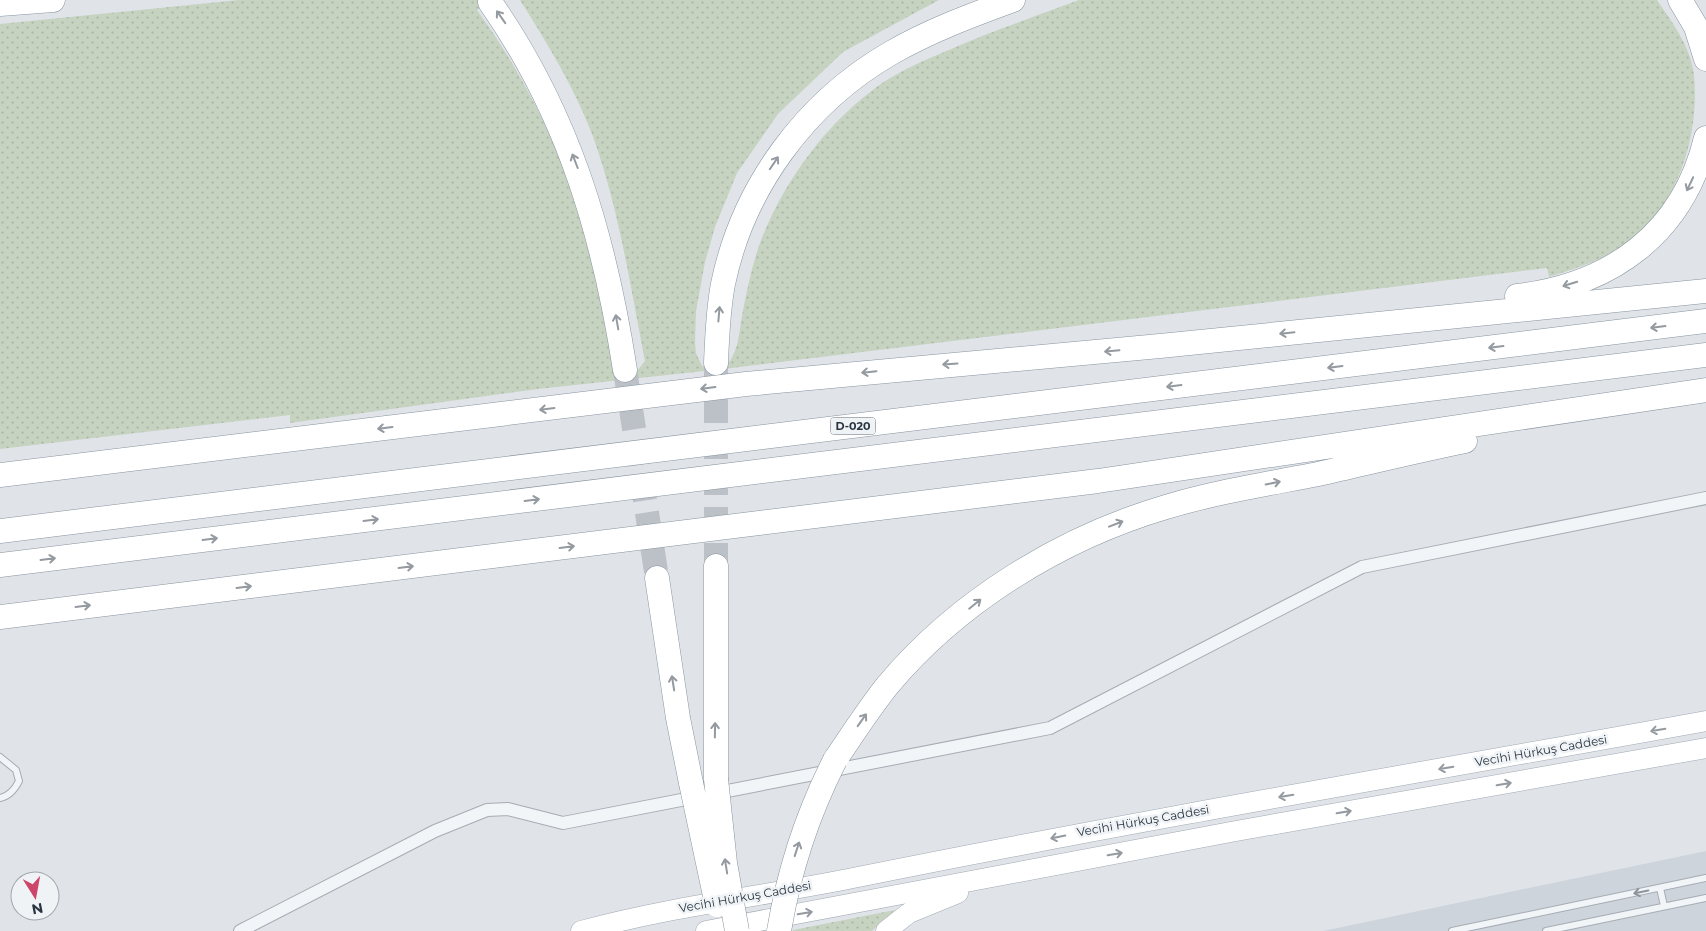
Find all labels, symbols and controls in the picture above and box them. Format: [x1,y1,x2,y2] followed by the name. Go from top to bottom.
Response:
[496,10,506,24] one-way arrow
[569,154,579,169] one-way arrow
[768,156,779,170] one-way arrow
[1685,176,1695,191] one-way arrow
[1562,280,1578,290] one-way arrow
[714,307,724,323] one-way arrow
[612,314,621,330] one-way arrow
[1650,322,1666,332] one-way arrow
[1280,328,1296,338] one-way arrow
[1489,342,1505,352] one-way arrow
[1104,346,1120,355] one-way arrow
[942,360,958,369] one-way arrow
[1327,362,1343,372] one-way arrow
[862,367,878,376] one-way arrow
[1166,381,1182,391] one-way arrow
[700,384,716,394] one-way arrow
[539,404,555,414] one-way arrow
[830,418,876,434] road number: D-020
[378,423,394,433] one-way arrow
[1265,477,1281,487] one-way arrow
[524,495,540,505] one-way arrow
[363,515,379,525] one-way arrow
[1108,519,1123,528] one-way arrow
[201,534,217,544] one-way arrow
[559,542,575,552] one-way arrow
[40,554,56,564] one-way arrow
[397,562,413,572] one-way arrow
[236,581,252,591] one-way arrow
[969,599,982,610] one-way arrow
[75,601,91,611] one-way arrow
[667,676,677,692] one-way arrow
[857,713,867,727] one-way arrow
[710,722,720,738] one-way arrow
[1650,725,1666,735] one-way arrow
[1474,731,1608,770] street label: Vecihi Hürkuş Caddesi
[1439,763,1455,773] one-way arrow
[1496,778,1512,788] one-way arrow
[1279,791,1295,801] one-way arrow
[1076,801,1210,840] street label: Vecihi Hürkuş Caddesi
[1336,807,1352,817] one-way arrow
[1050,833,1066,843] one-way arrow
[793,842,803,858] one-way arrow
[1107,848,1123,858] one-way arrow
[720,858,730,874] one-way arrow
[10,871,60,921] north arrow
[678,877,812,916] street label: Vecihi Hürkuş Caddesi
[1634,887,1650,897] one-way arrow
[30,899,45,919] text: N
[797,908,813,917] one-way arrow

